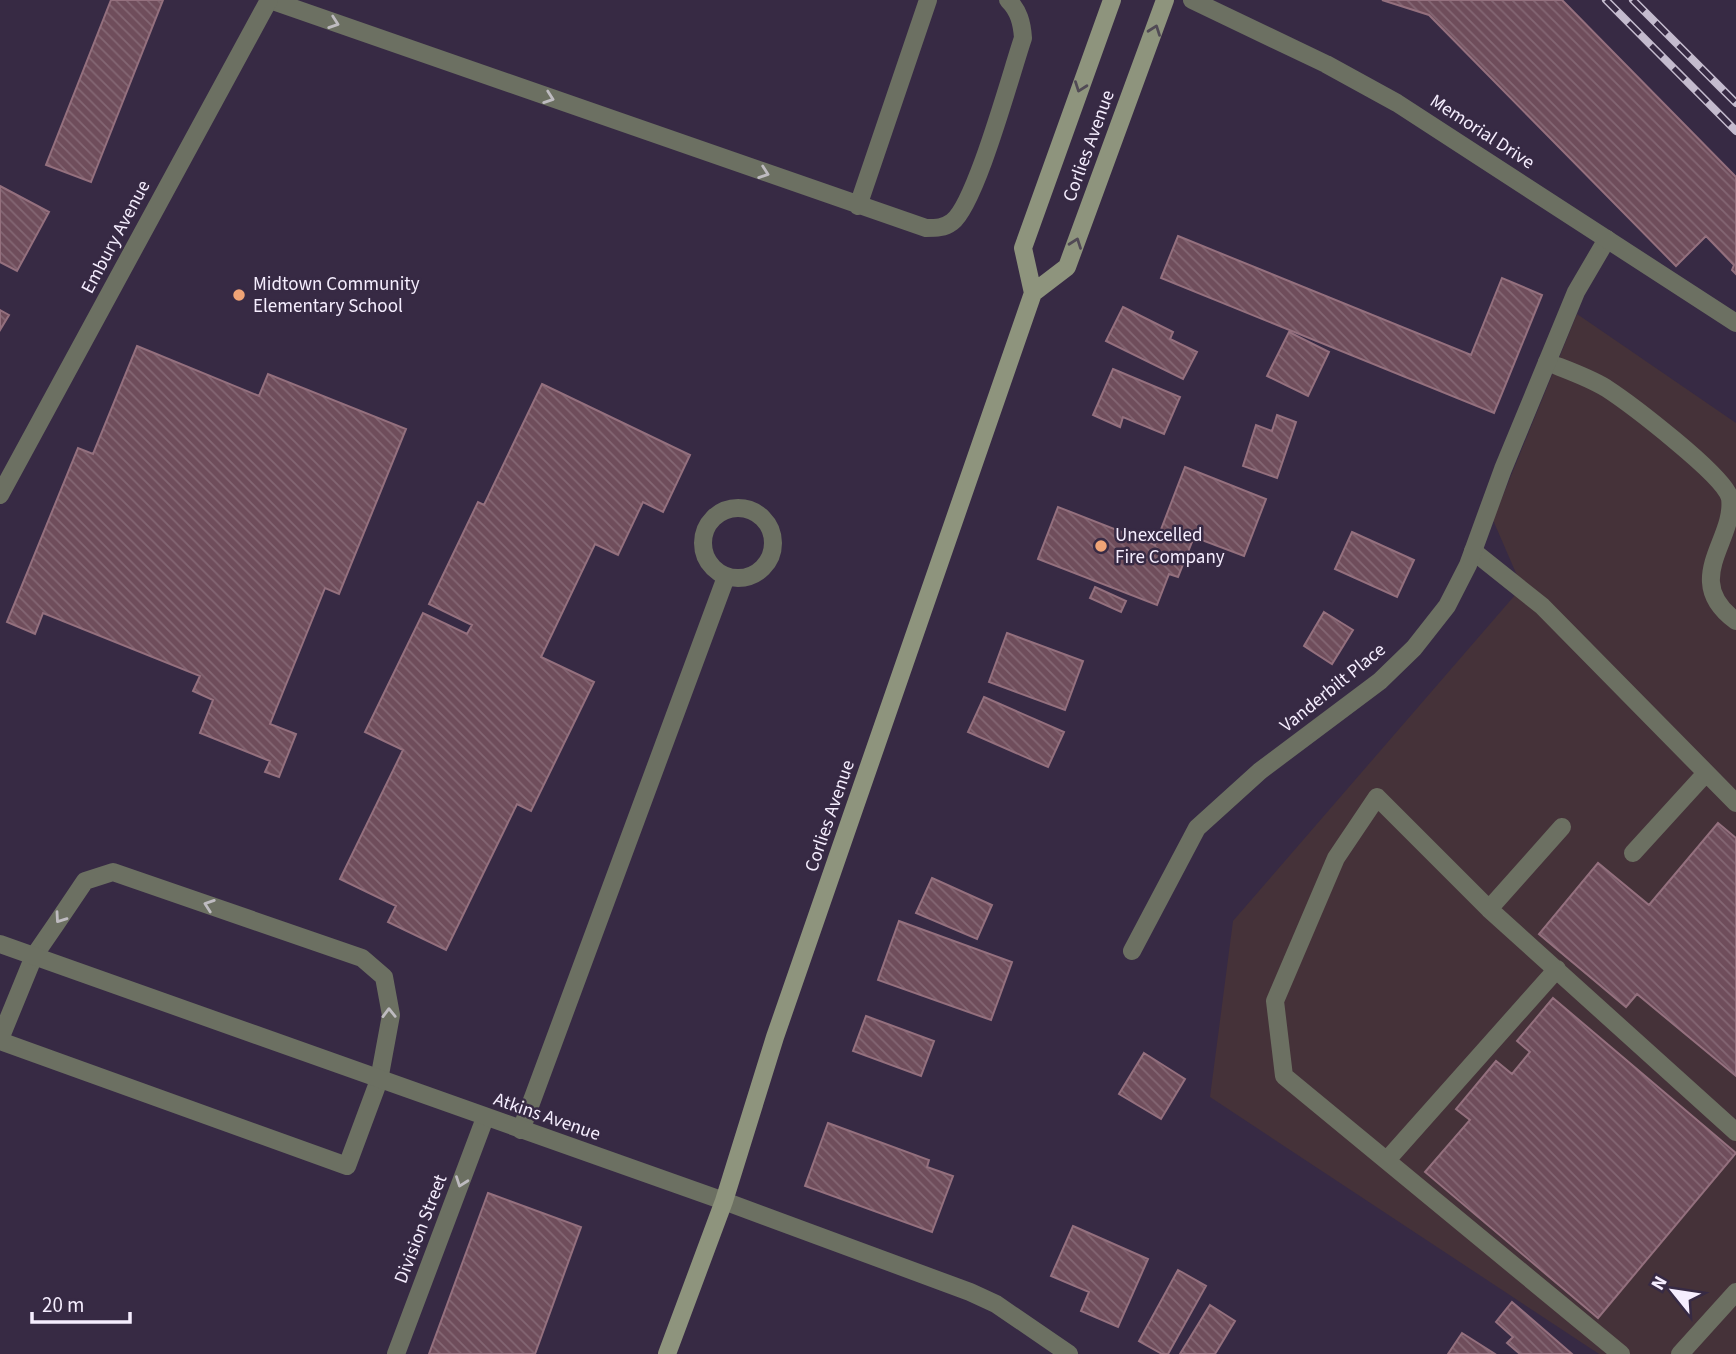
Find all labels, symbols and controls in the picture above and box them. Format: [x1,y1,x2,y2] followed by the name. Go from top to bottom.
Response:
[328,15,340,29] one-way arrow
[1146,24,1160,36] one-way arrow
[1075,81,1089,93] one-way arrow
[1056,86,1122,206] street label: Corlies Avenue
[1424,88,1540,176] street label: Memorial Drive
[542,90,555,104] one-way arrow
[757,165,769,179] one-way arrow
[75,176,157,298] street label: Embury Avenue
[1068,238,1082,250] one-way arrow
[253,271,420,320] place label: Midtown Community Elementary School
[231,287,247,303] marker: Midtown Community Elementary School
[1115,522,1225,571] place label: Unexcelled Fire Company
[1093,538,1109,554] marker: Unexcelled Fire Company
[1274,637,1392,739] street label: Vanderbilt Place
[798,756,862,876] street label: Corlies Avenue
[203,899,216,913] one-way arrow
[56,910,68,923] one-way arrow
[381,1007,396,1018] one-way arrow
[490,1086,604,1148] street label: Atkins Avenue
[388,1170,454,1287] street label: Division Street
[455,1175,469,1187] one-way arrow
[1638,1256,1708,1326] north arrow
[1645,1271,1674,1295] text: N
[32,1280,130,1324] scale bar
[42,1290,84,1320] text: 20 m

